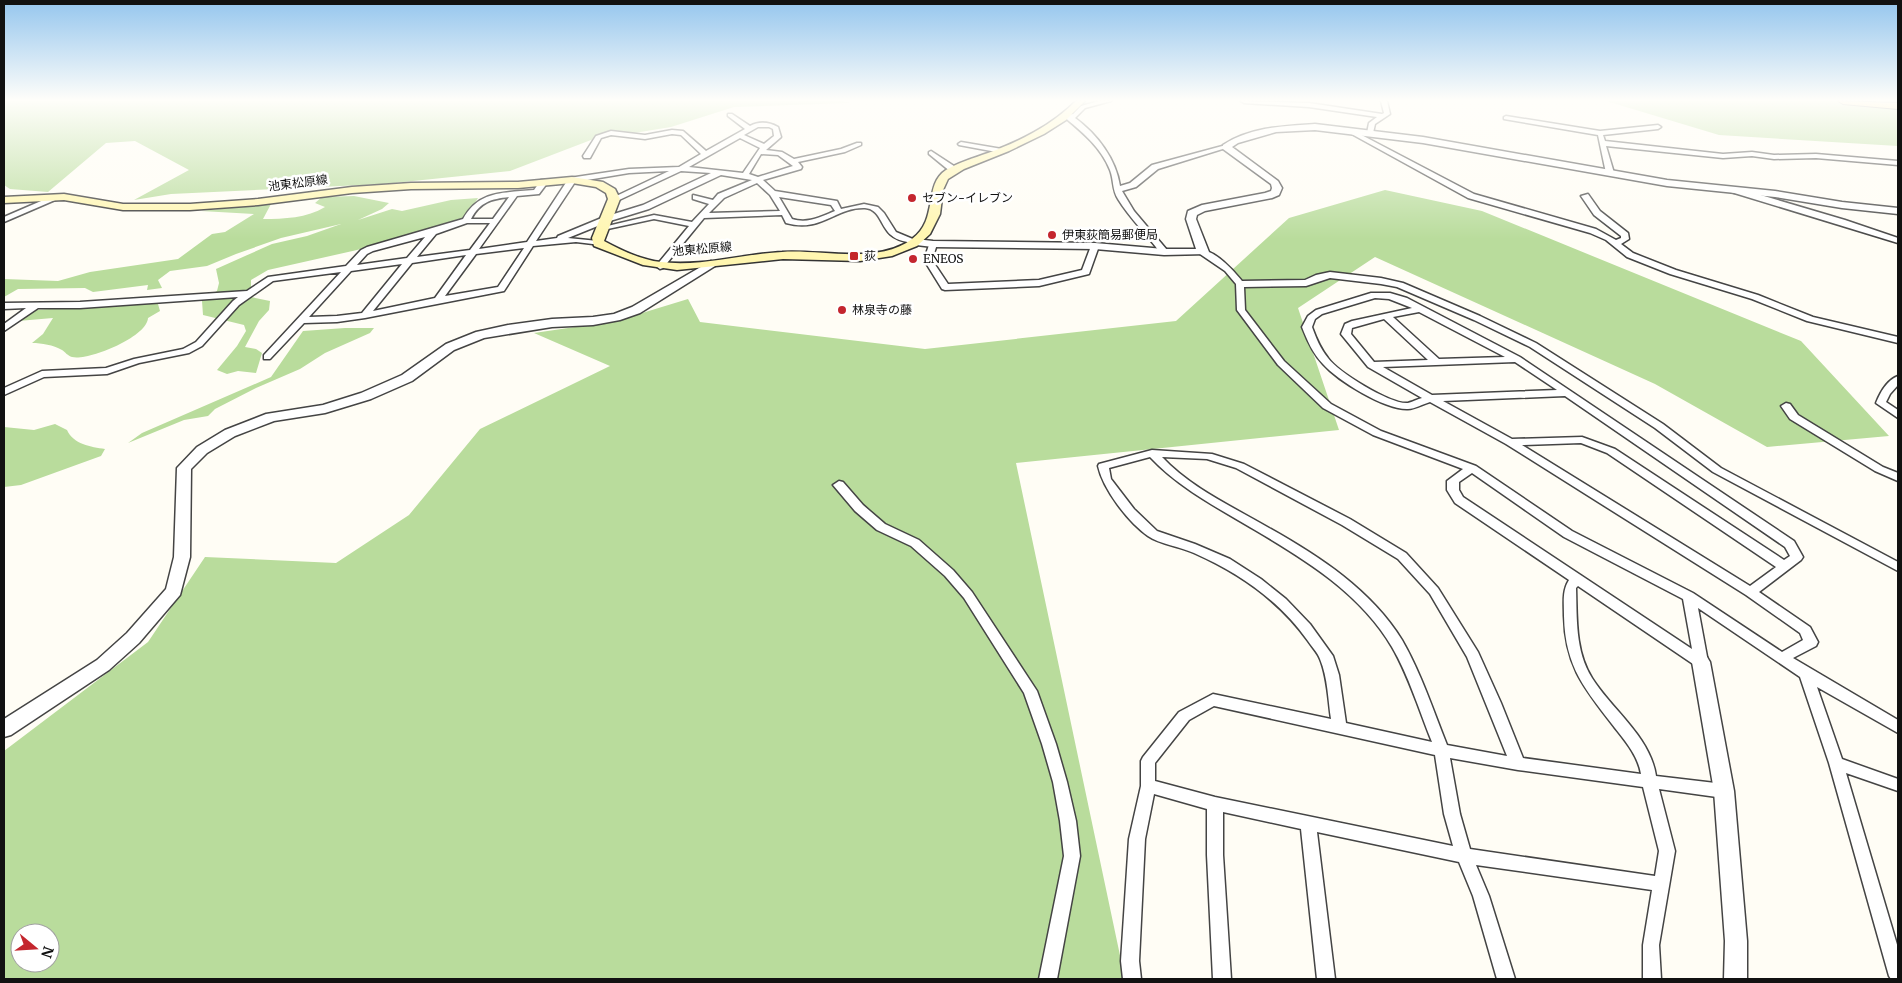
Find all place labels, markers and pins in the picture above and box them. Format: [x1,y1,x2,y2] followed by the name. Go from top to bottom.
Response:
[922,190,1013,205] place label: セブン-イレブン
[906,192,918,204] marker: セブン-イレブン
[1062,227,1158,242] place label: 伊東荻簡易郵便局
[1046,229,1058,241] marker: 伊東荻簡易郵便局
[864,248,876,263] place label: 荻
[848,250,860,262] marker: 荻
[923,251,963,266] place label: ENEOS
[907,253,919,265] marker: ENEOS
[852,302,912,317] place label: 林泉寺の藤
[836,304,848,316] marker: 林泉寺の藤

